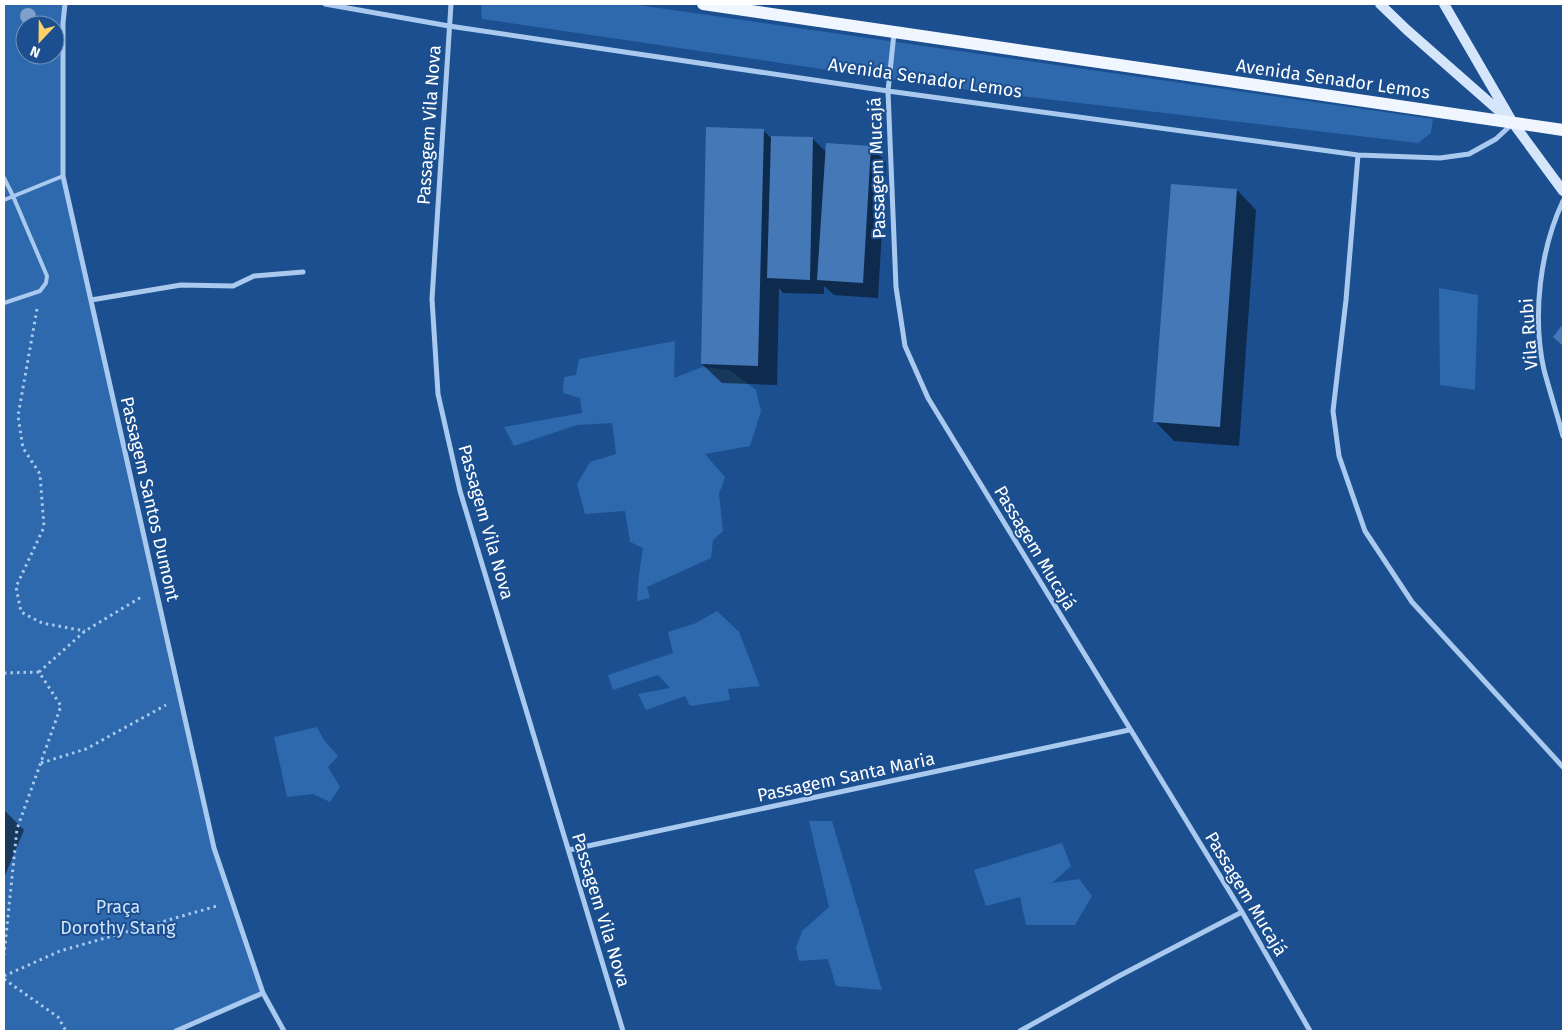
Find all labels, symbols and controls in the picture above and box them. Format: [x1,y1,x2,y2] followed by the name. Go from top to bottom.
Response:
[15,15,65,65] north arrow
[28,42,43,61] text: N
[412,44,446,206] street label: Passagem Vila Nova
[827,54,1023,102] street label: Avenida Senador Lemos
[1235,55,1431,103] street label: Avenida Senador Lemos
[864,97,890,239] street label: Passagem Mucajá
[1516,297,1542,371] street label: Vila Rubi
[116,395,184,604] street label: Passagem Santos Dumont
[453,442,519,602] street label: Passagem Vila Nova
[989,482,1081,614] street label: Passagem Mucajá
[755,747,937,807] street label: Passagem Santa Maria
[1200,828,1292,960] street label: Passagem Mucajá
[567,830,635,990] street label: Passagem Vila Nova
[60,896,176,939] park label: Praça Dorothy Stang

